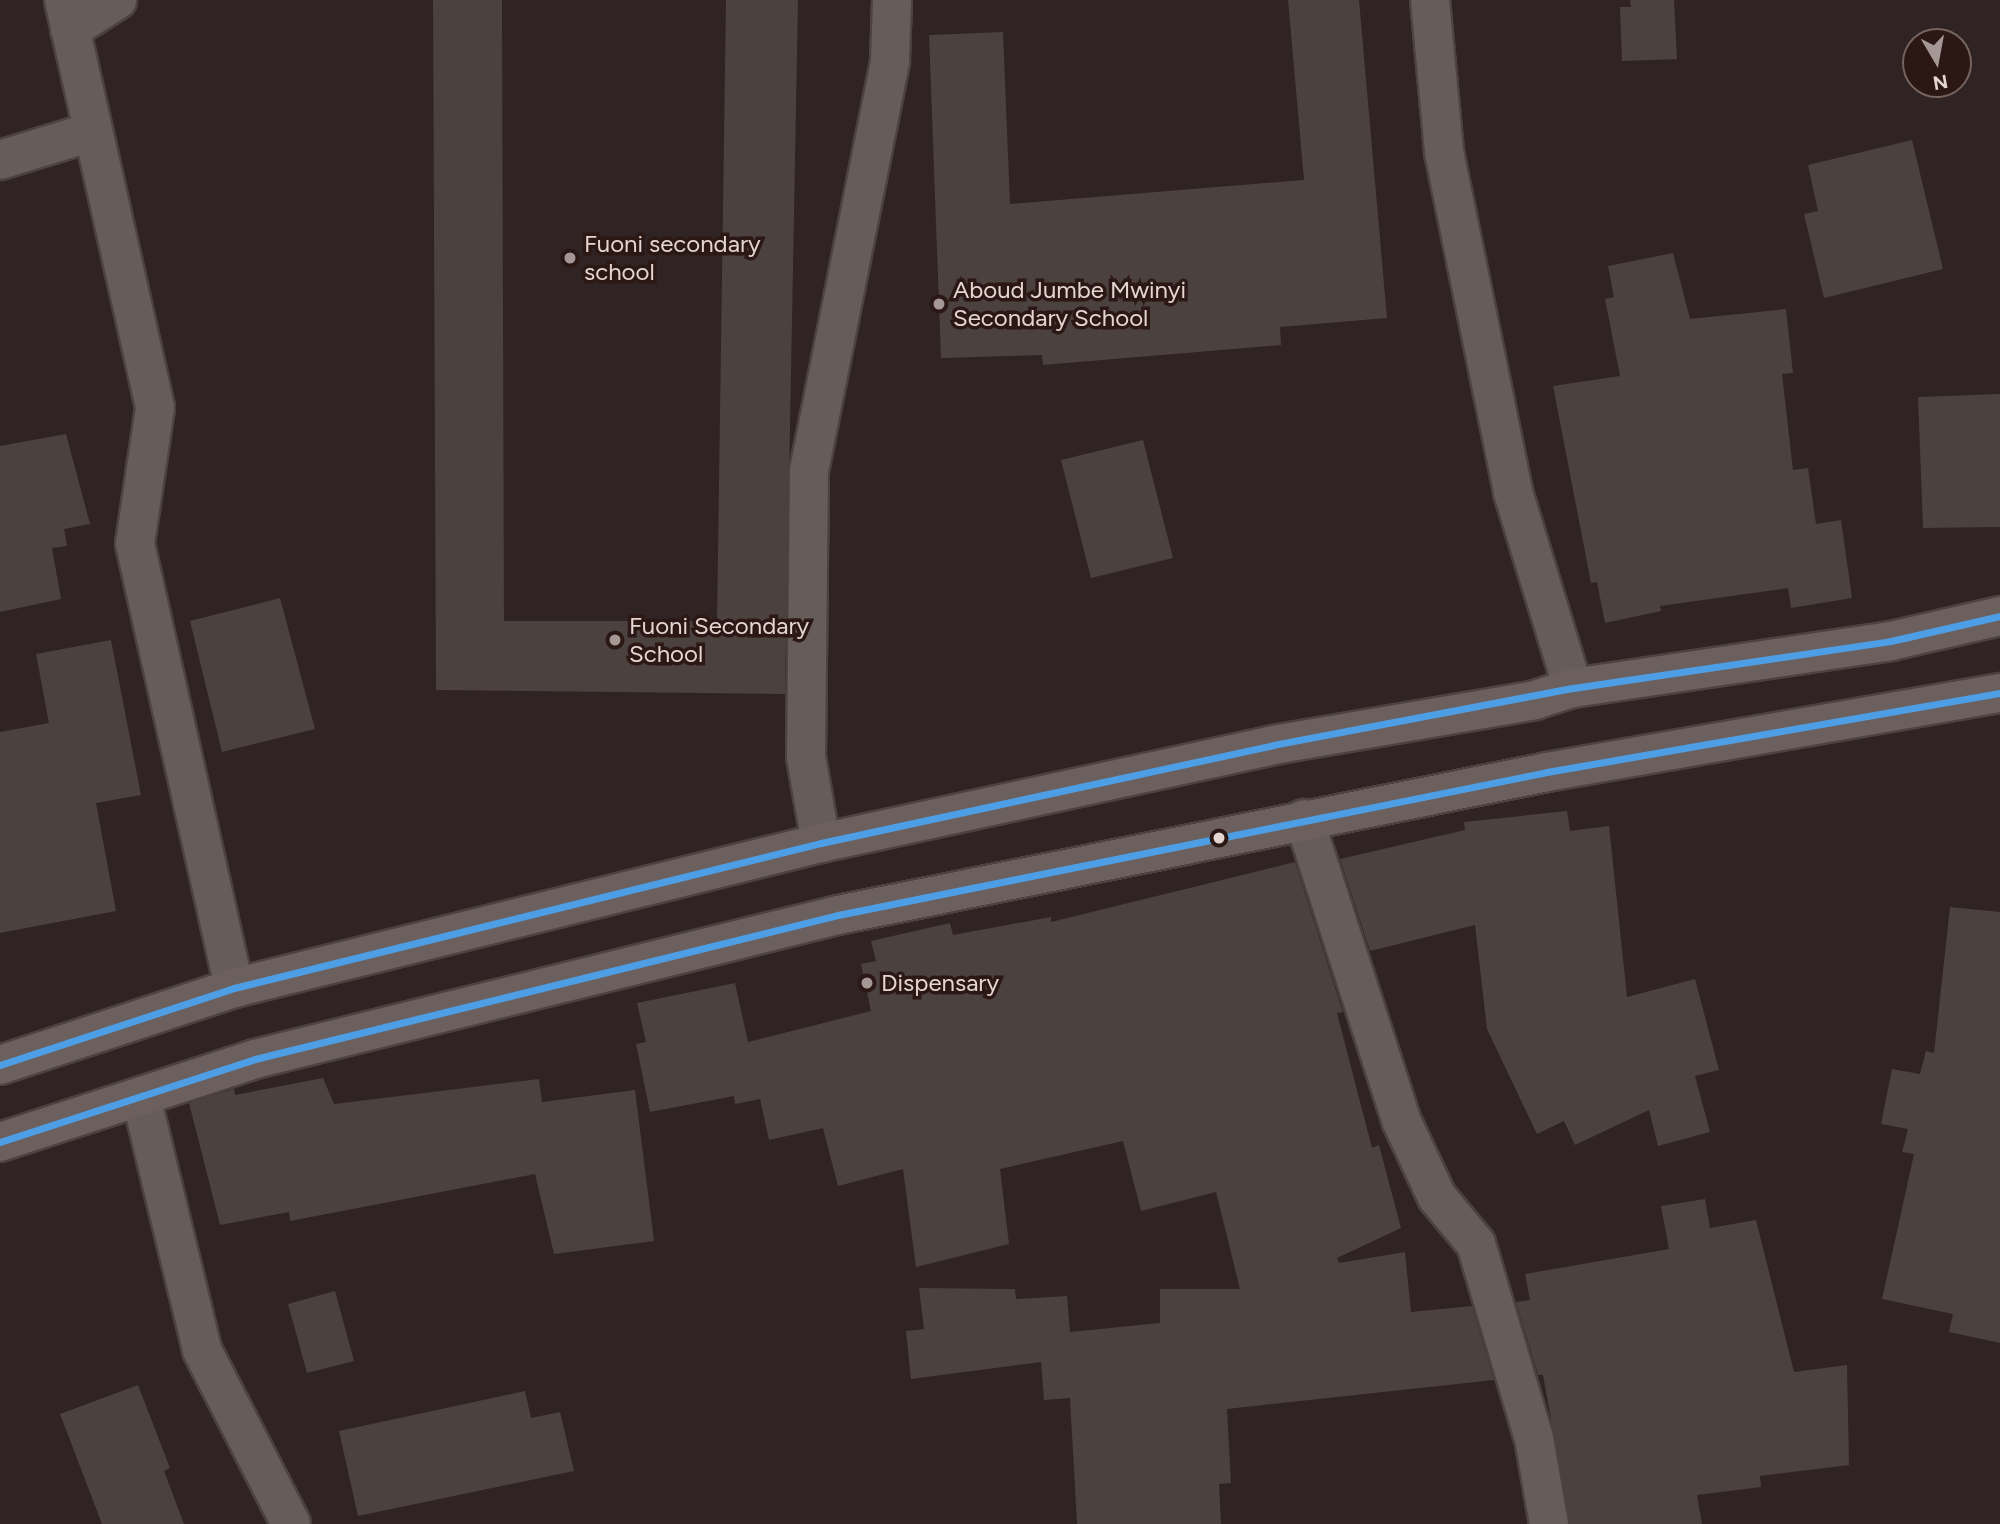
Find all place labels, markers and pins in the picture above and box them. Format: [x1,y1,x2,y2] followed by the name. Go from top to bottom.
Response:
[584,230,761,286] place label: Fuoni secondary school
[562,250,578,266] marker: Fuoni secondary school
[953,276,1186,332] place label: Aboud Jumbe Mwinyi Secondary School
[931,296,947,312] marker: Aboud Jumbe Mwinyi Secondary School
[629,612,809,668] place label: Fuoni Secondary School
[607,632,623,648] marker: Fuoni Secondary School
[1212,831,1226,845] unlabelled marker
[881,969,999,997] place label: Dispensary
[859,975,875,991] marker: Dispensary

